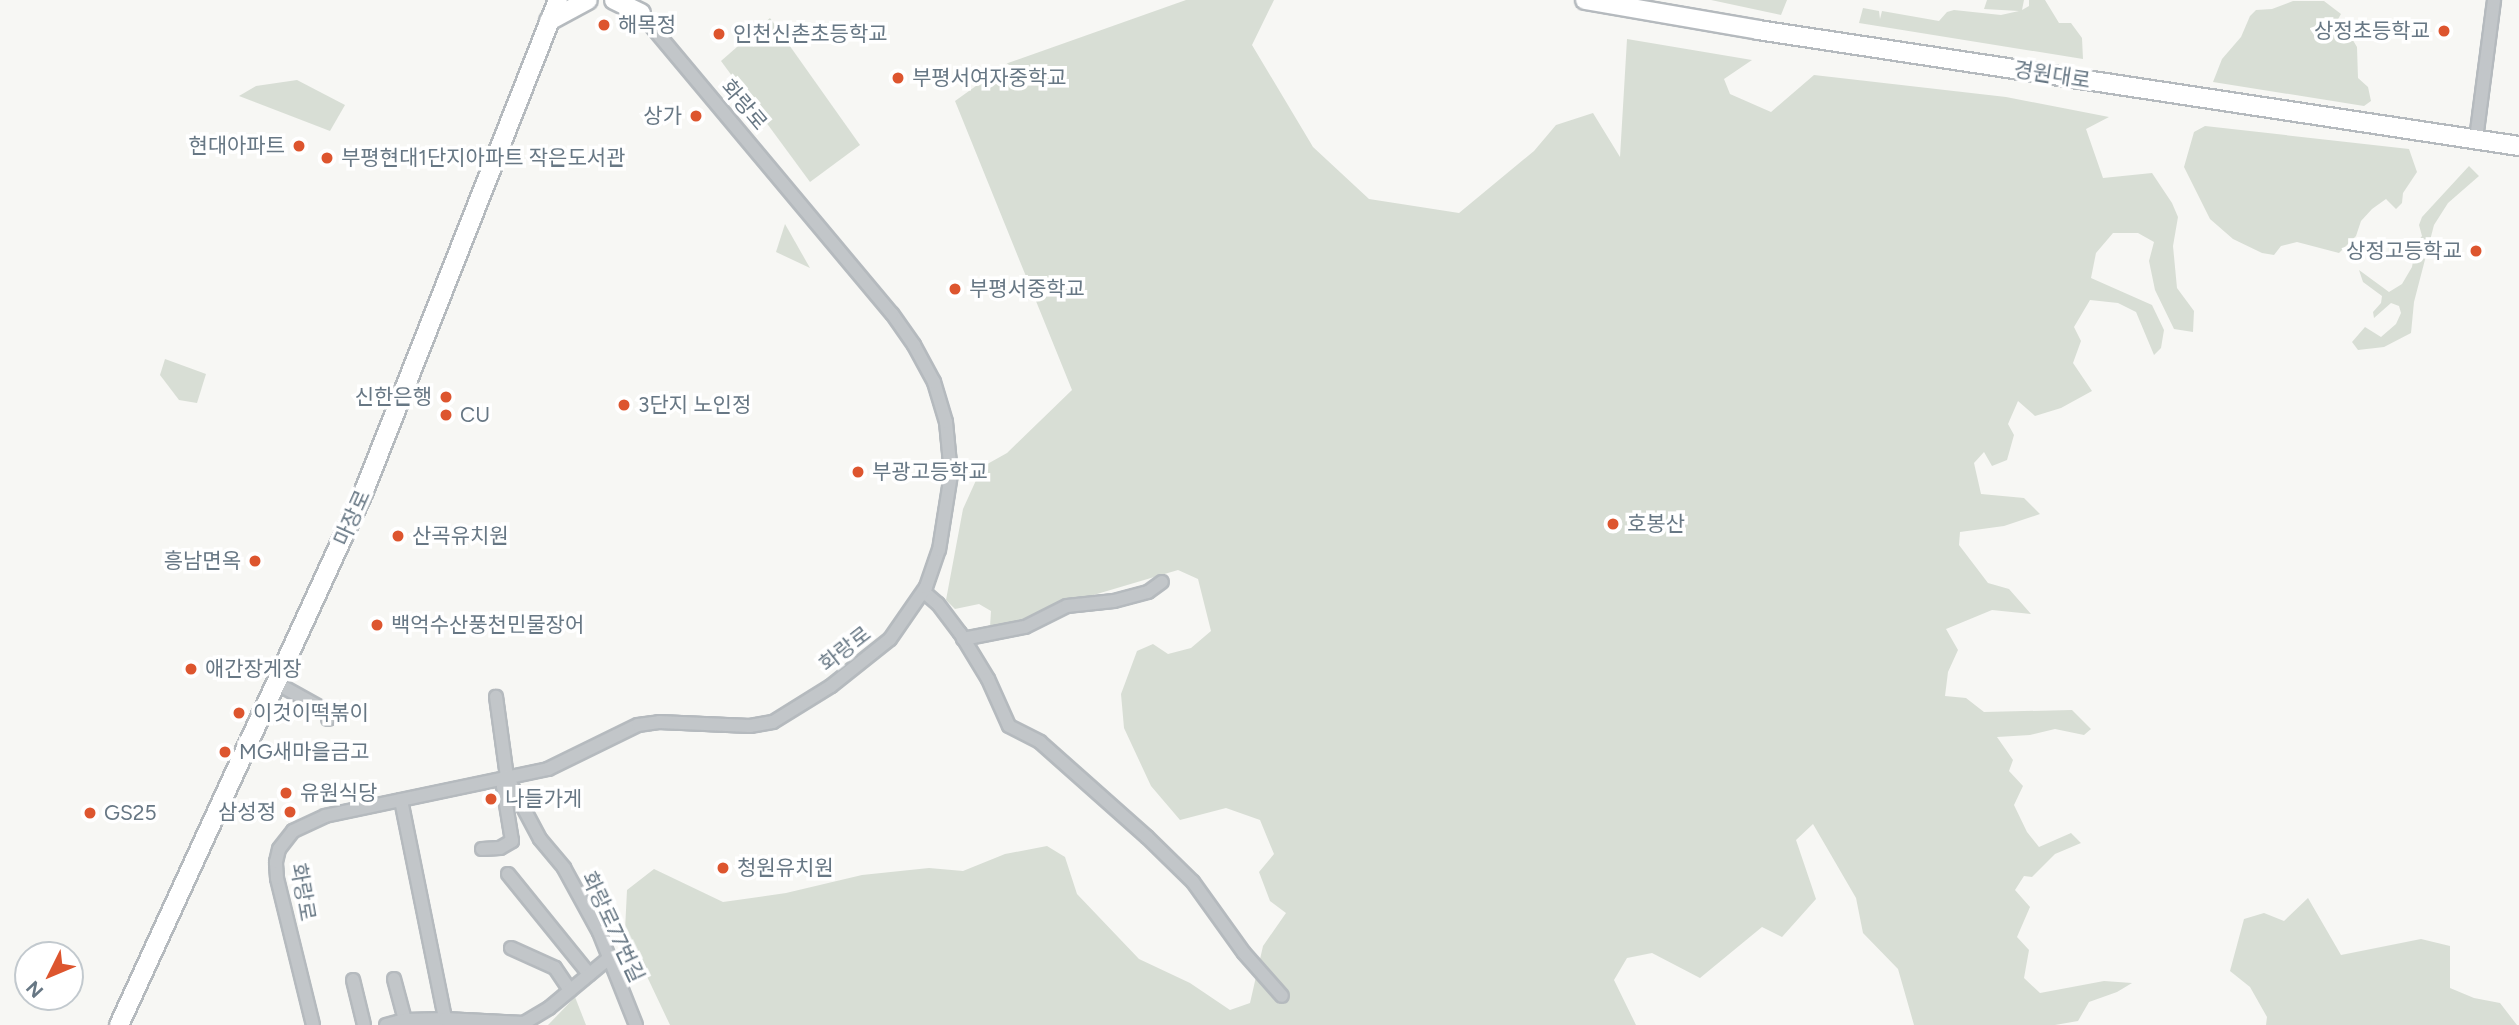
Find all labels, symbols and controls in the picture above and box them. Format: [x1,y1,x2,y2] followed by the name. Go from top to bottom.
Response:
[618,12,676,38] place label: 해목정
[596,17,612,33] marker: 해목정
[2314,18,2430,44] place label: 상정초등학교
[733,21,888,47] place label: 인천신촌초등학교
[2436,23,2452,39] marker: 상정초등학교
[711,26,727,42] marker: 인천신촌초등학교
[2012,57,2092,93] street label: 경원대로
[912,65,1067,91] place label: 부평서여자중학교
[890,70,906,86] marker: 부평서여자중학교
[716,75,772,135] street label: 화랑로
[643,103,682,129] place label: 상가
[688,108,704,124] marker: 상가
[188,133,285,159] place label: 현대아파트
[291,138,307,154] marker: 현대아파트
[341,145,625,171] place label: 부평현대1단지아파트 작은도서관
[319,150,335,166] marker: 부평현대1단지아파트 작은도서관
[2346,238,2462,264] place label: 상정고등학교
[2468,243,2484,259] marker: 상정고등학교
[969,276,1085,302] place label: 부평서중학교
[947,281,963,297] marker: 부평서중학교
[355,384,432,410] place label: 신한은행
[438,389,454,405] marker: 신한은행
[638,392,751,418] place label: 3단지 노인정
[616,397,632,413] marker: 3단지 노인정
[460,402,490,428] place label: CU
[438,407,454,423] marker: CU
[872,459,988,485] place label: 부광고등학교
[850,464,866,480] marker: 부광고등학교
[329,486,375,550] street label: 마장로
[1627,511,1685,537] place label: 호봉산
[1605,516,1621,532] marker: 호봉산
[412,523,509,549] place label: 산곡유치원
[390,528,406,544] marker: 산곡유치원
[164,548,241,574] place label: 흥남면옥
[247,553,263,569] marker: 흥남면옥
[391,612,584,638] place label: 백억수산풍천민물장어
[369,617,385,633] marker: 백억수산풍천민물장어
[814,621,876,677] street label: 화랑로
[205,656,302,682] place label: 애간장게장
[183,661,199,677] marker: 애간장게장
[253,700,369,726] place label: 이것이떡볶이
[231,705,247,721] marker: 이것이떡볶이
[239,739,369,765] place label: MG새마을금고
[217,744,233,760] marker: MG새마을금고
[300,780,377,806] place label: 유원식당
[278,785,294,801] marker: 유원식당
[505,786,582,812] place label: 나들가게
[483,791,499,807] marker: 나들가게
[218,799,276,825] place label: 삼성정
[104,800,157,826] place label: GS25
[282,804,298,820] marker: 삼성정
[82,805,98,821] marker: GS25
[737,855,834,881] place label: 청원유치원
[715,860,731,876] marker: 청원유치원
[286,861,320,923] street label: 화랑로
[576,868,650,986] street label: 화랑로77번길
[14,941,84,1011] north arrow
[21,976,48,1003] text: N

